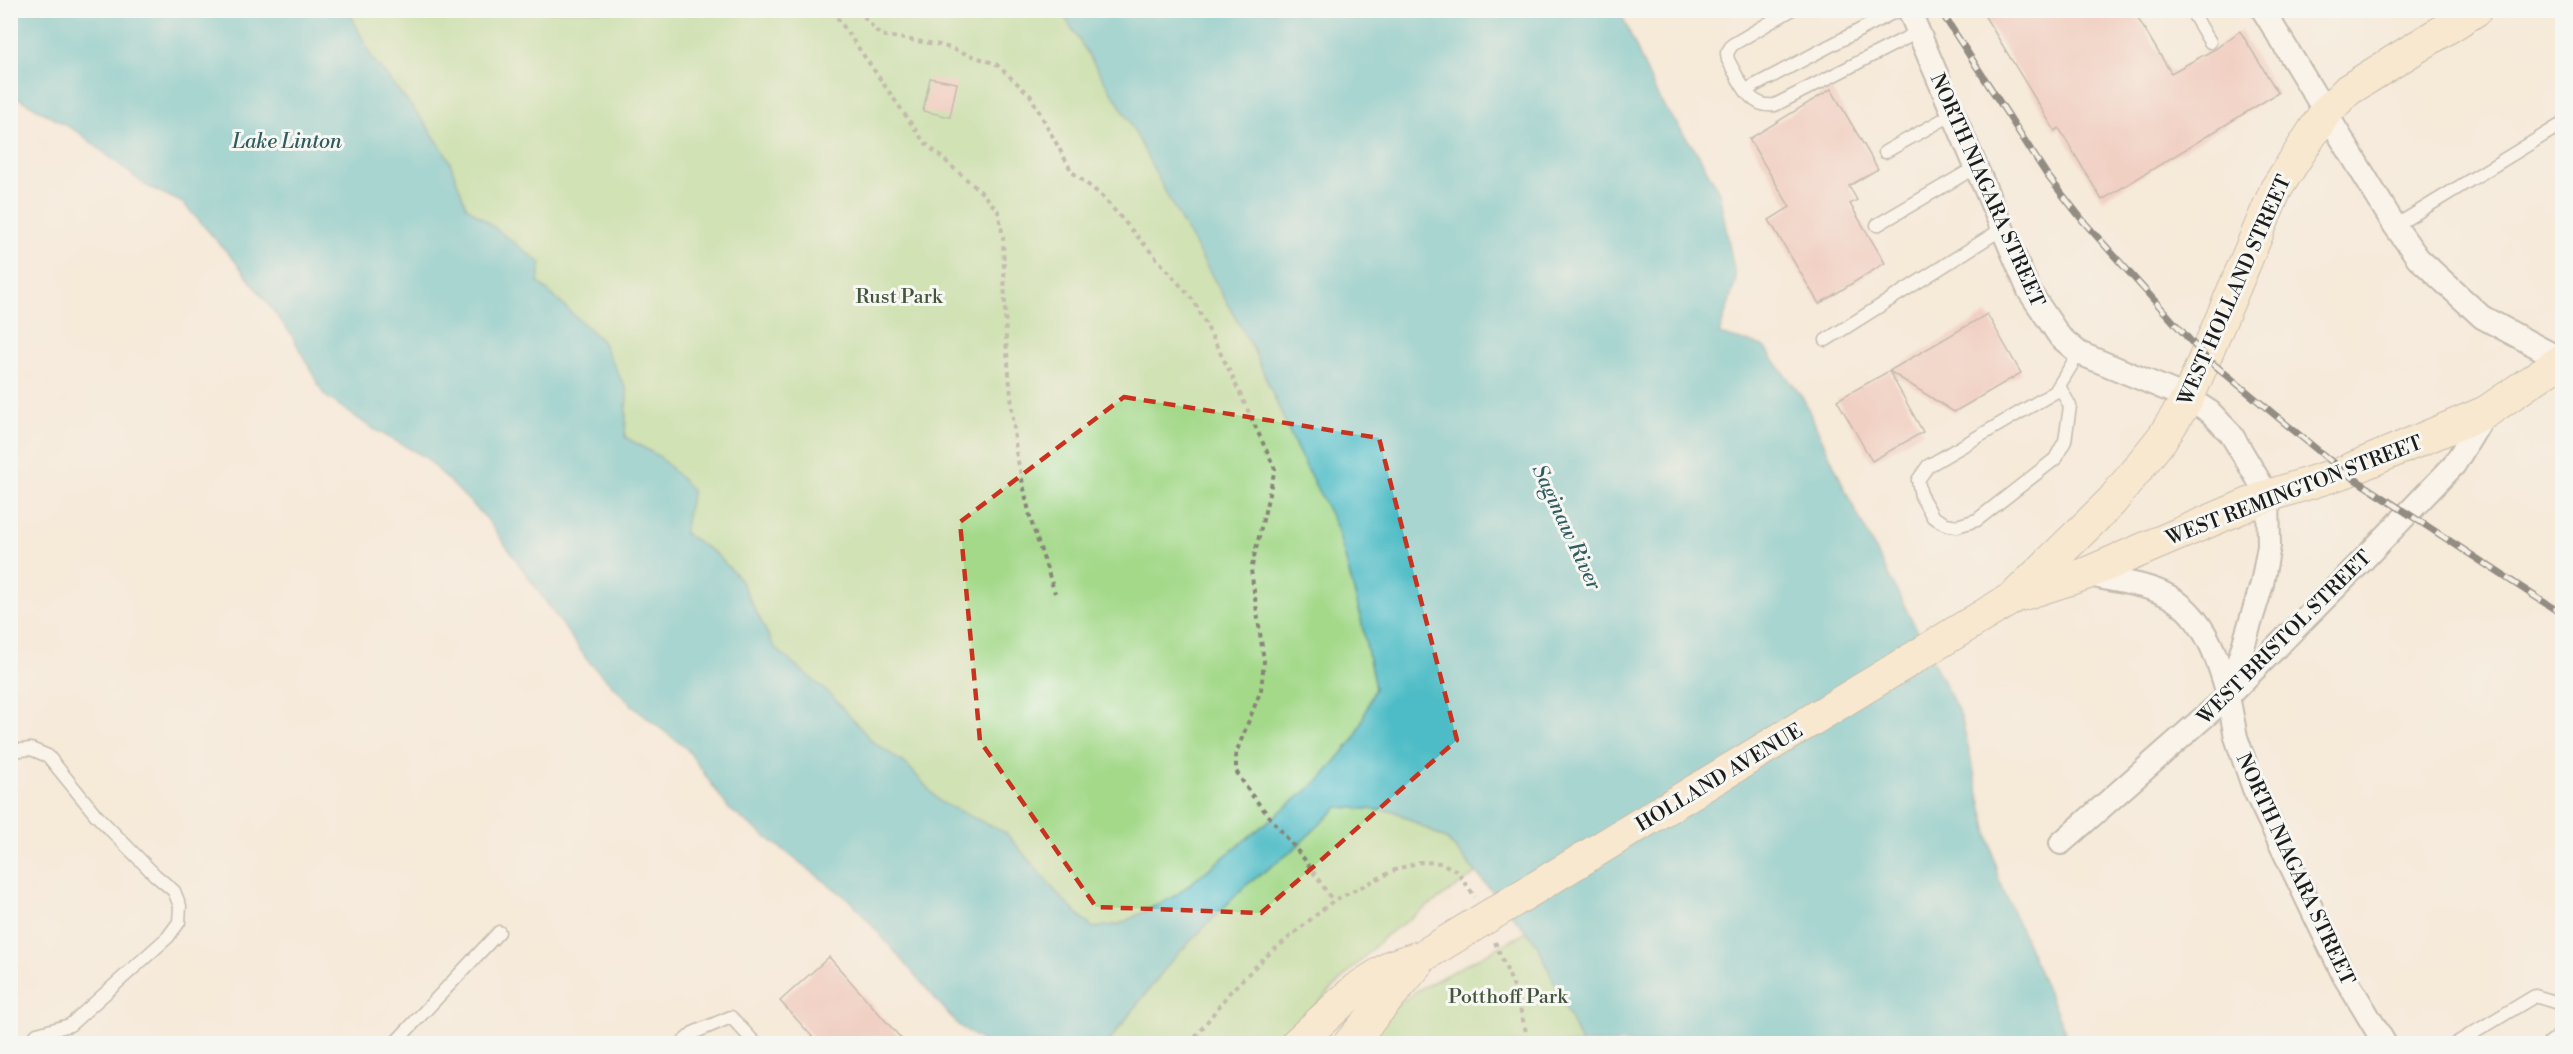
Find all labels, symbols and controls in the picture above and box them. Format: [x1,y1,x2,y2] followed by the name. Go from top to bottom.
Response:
[1924,70,2050,311] street label: NORTH NIAGARA STREET
[231,129,342,155] water label: Lake Linton
[2173,172,2298,411] street label: WEST HOLLAND STREET
[856,285,944,310] park label: Rust Park
[2162,431,2426,552] street label: WEST REMINGTON STREET
[1526,461,1607,595] water label: Saginaw River
[2192,546,2377,731] street label: WEST BRISTOL STREET
[1632,719,1808,838] street label: HOLLAND AVENUE
[2230,750,2359,990] street label: NORTH NIAGARA STREET
[1448,985,1569,1010] park label: Potthoff Park

